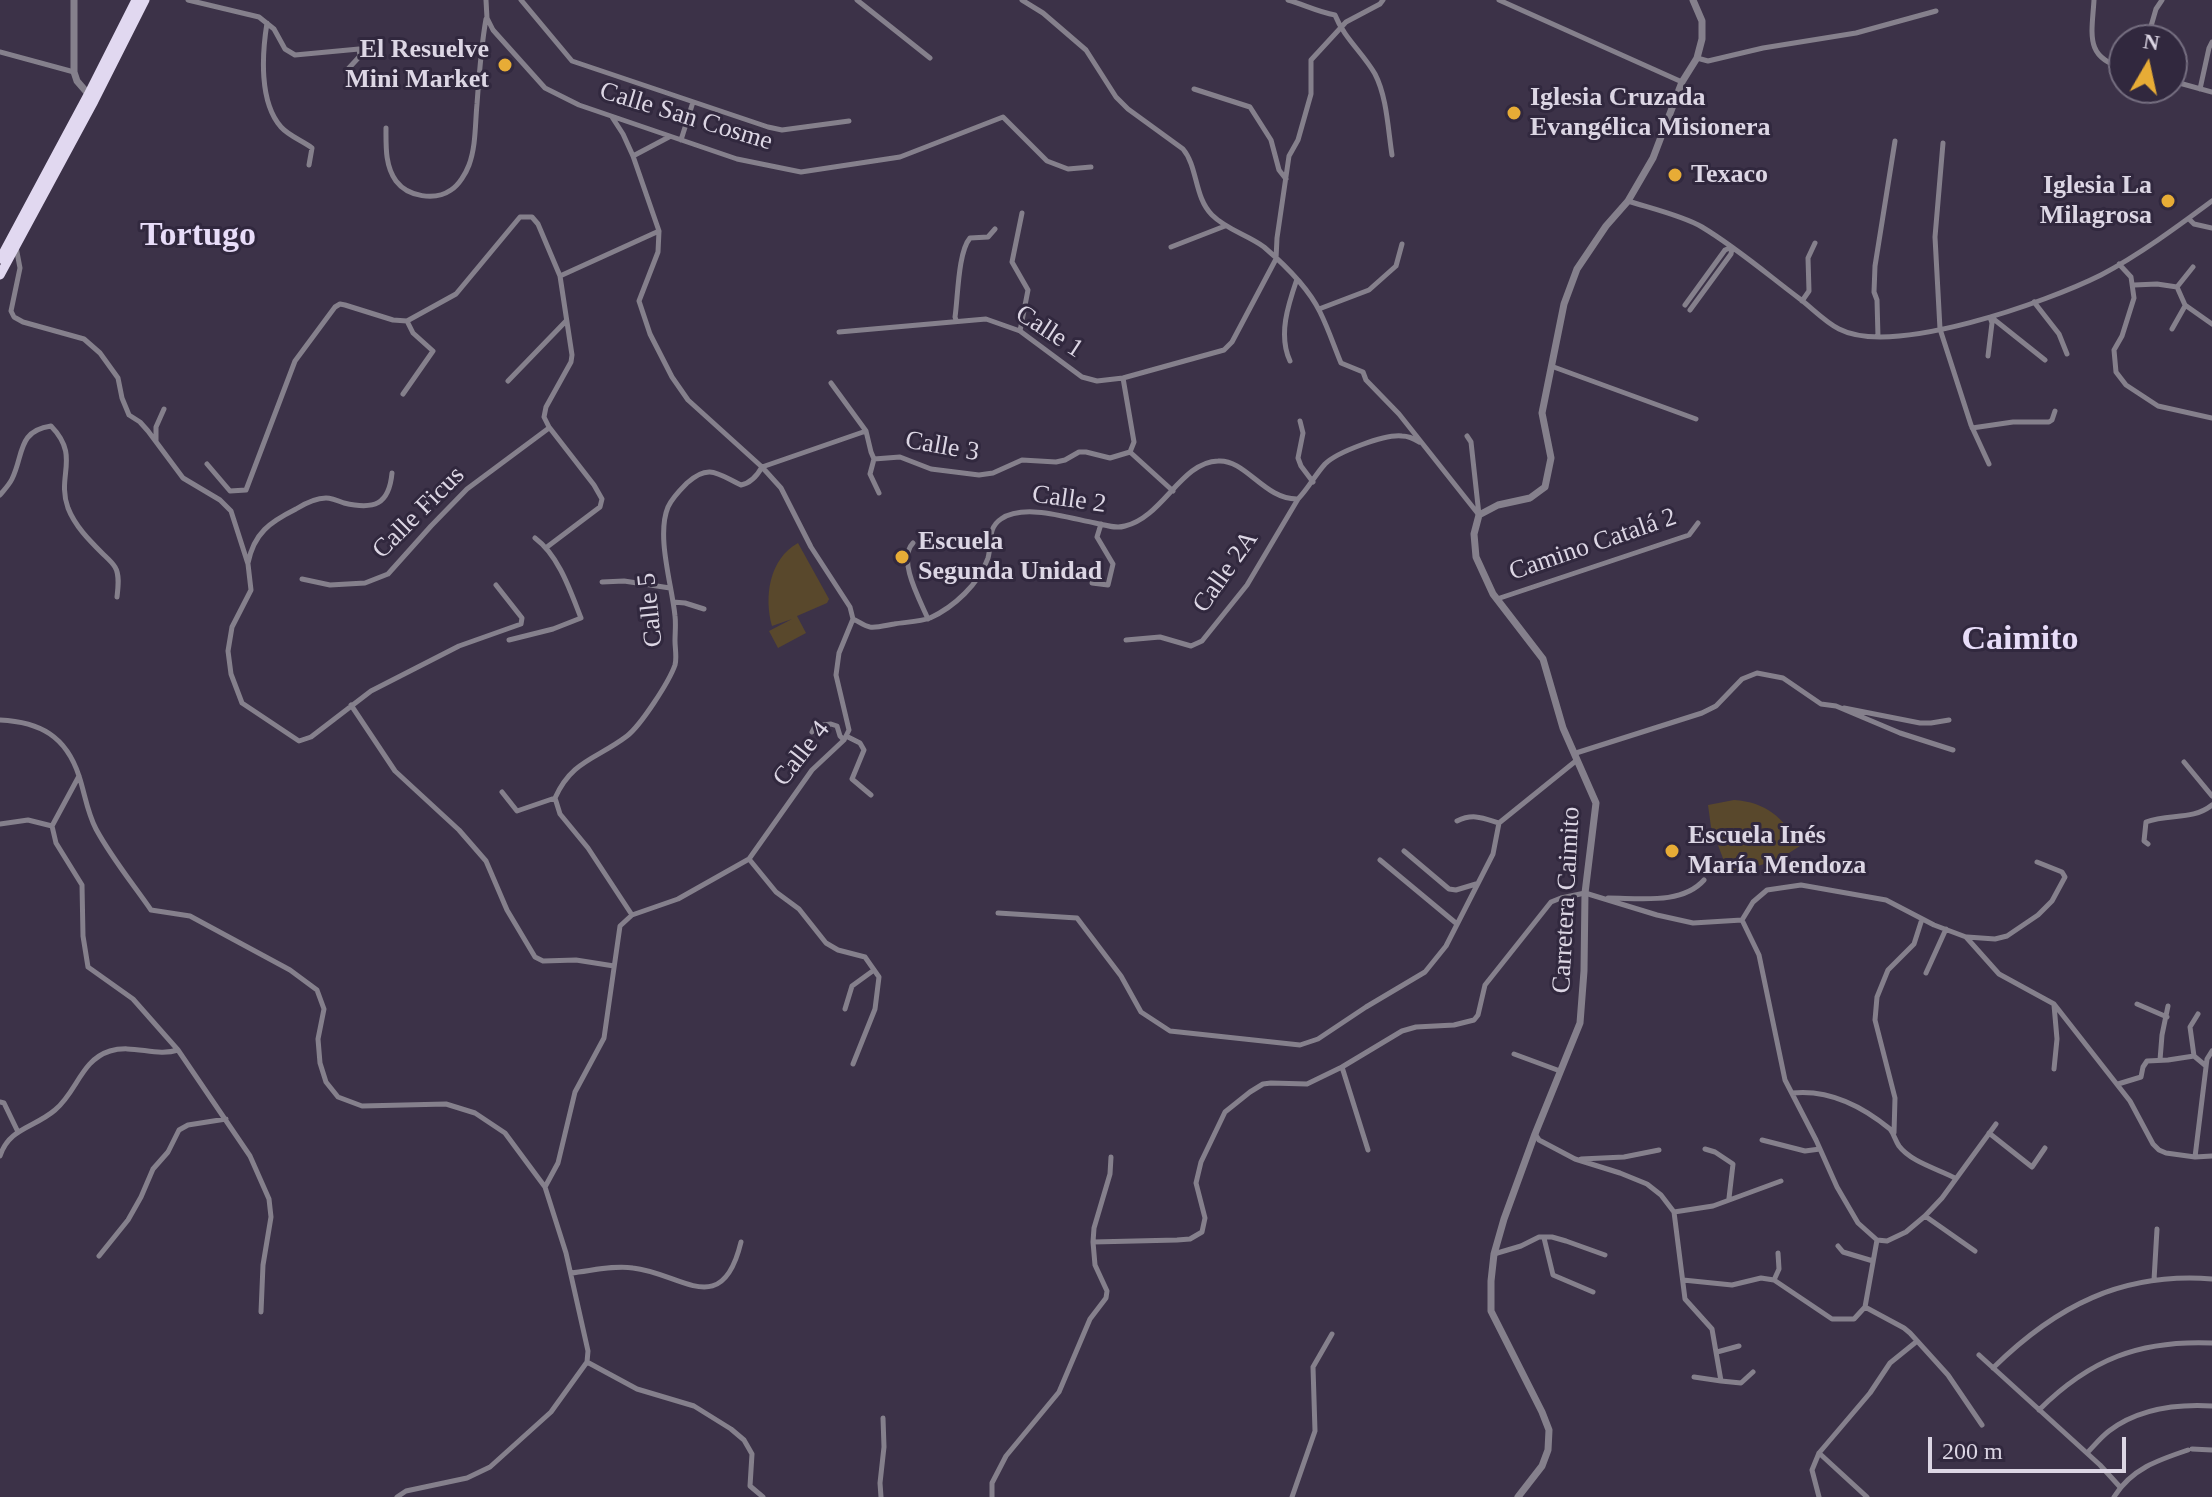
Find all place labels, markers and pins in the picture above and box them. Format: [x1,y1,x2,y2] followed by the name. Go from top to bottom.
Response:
[345,34,489,96] place label: El Resuelve Mini Market
[496,56,514,74] marker: El Resuelve Mini Market
[1530,82,1770,144] place label: Iglesia Cruzada Evangélica Misionera
[1505,104,1523,122] marker: Iglesia Cruzada Evangélica Misionera
[1691,159,1768,191] place label: Texaco
[1666,166,1684,184] marker: Texaco
[2040,170,2152,232] place label: Iglesia La Milagrosa
[2159,192,2177,210] marker: Iglesia La Milagrosa
[918,526,1102,588] place label: Escuela Segunda Unidad
[893,548,911,566] marker: Escuela Segunda Unidad
[1688,820,1866,882] place label: Escuela Inés María Mendoza
[1663,842,1681,860] marker: Escuela Inés María Mendoza

